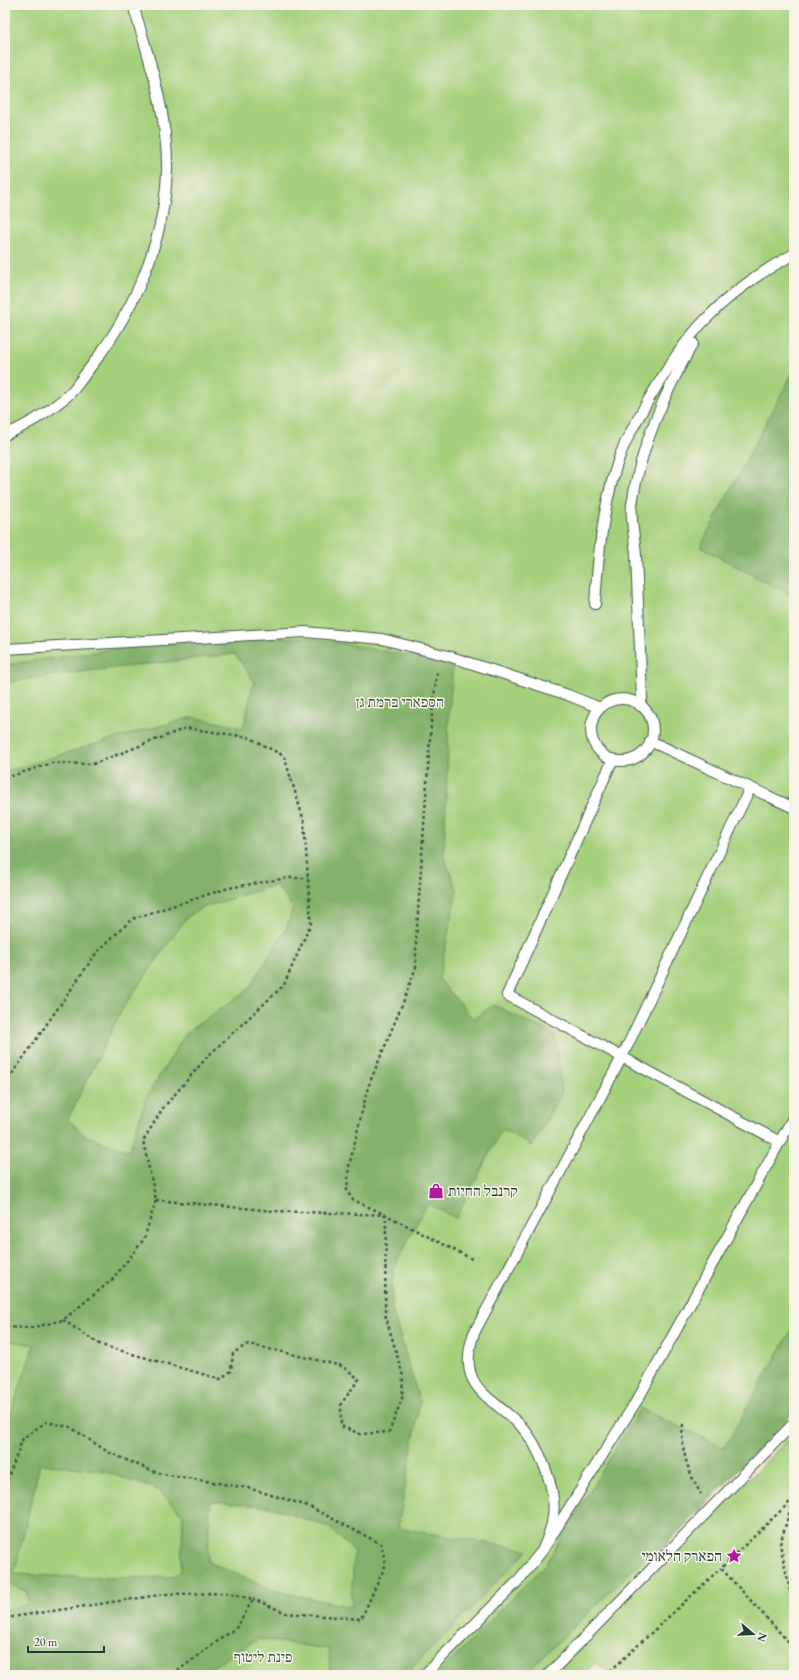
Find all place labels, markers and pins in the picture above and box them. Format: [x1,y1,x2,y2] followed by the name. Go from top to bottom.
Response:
[448,1181,518,1200] place label: קרנבל החיות
[427,1182,445,1200] shop icon: קרנבל החיות
[641,1546,722,1565] place label: הפארק הלאומי
[725,1547,743,1565] place icon: הפארק הלאומי

